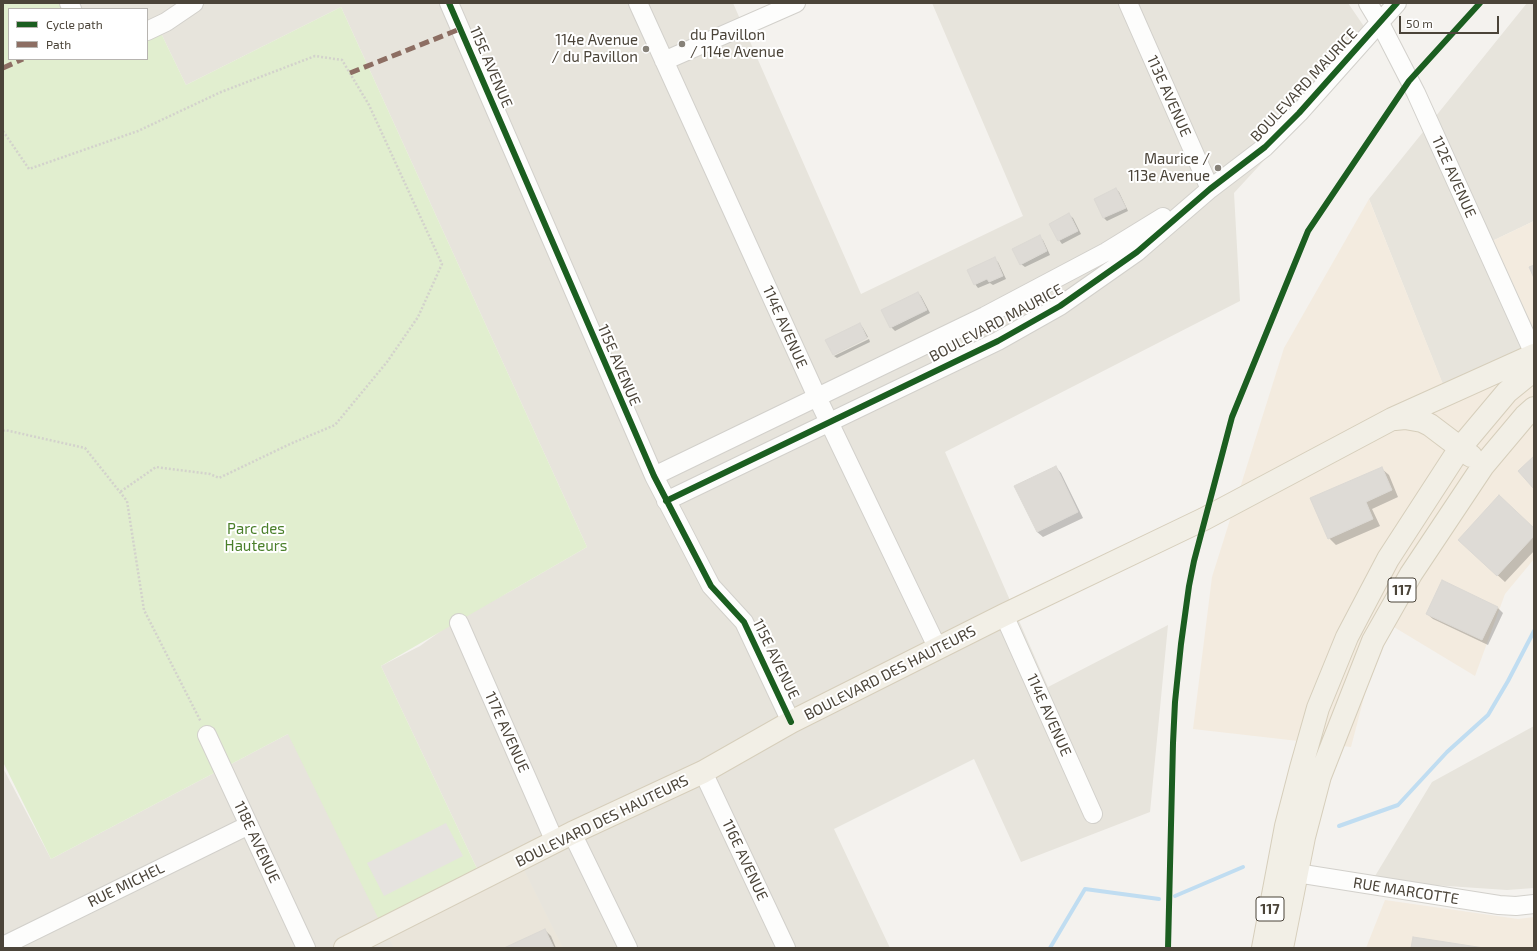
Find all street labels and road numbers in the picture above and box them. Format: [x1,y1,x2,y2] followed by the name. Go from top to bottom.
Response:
[466,23,516,111] street label: 115E AVENUE
[1247,25,1361,145] street label: BOULEVARD MAURICE
[1143,52,1195,140] street label: 113E AVENUE
[1428,133,1480,221] street label: 112E AVENUE
[926,280,1066,366] street label: BOULEVARD MAURICE
[759,283,811,371] street label: 114E AVENUE
[594,321,644,409] street label: 115E AVENUE
[1388,578,1416,602] road number: 117
[749,616,803,702] street label: 115E AVENUE
[801,622,979,724] street label: BOULEVARD DES HAUTEURS
[1023,671,1075,759] street label: 114E AVENUE
[481,689,533,775] street label: 117E AVENUE
[513,771,691,871] street label: BOULEVARD DES HAUTEURS
[230,798,284,886] street label: 118E AVENUE
[718,817,772,903] street label: 116E AVENUE
[85,859,167,911] street label: RUE MICHEL
[1352,874,1460,908] street label: RUE MARCOTTE
[1256,897,1284,921] road number: 117

